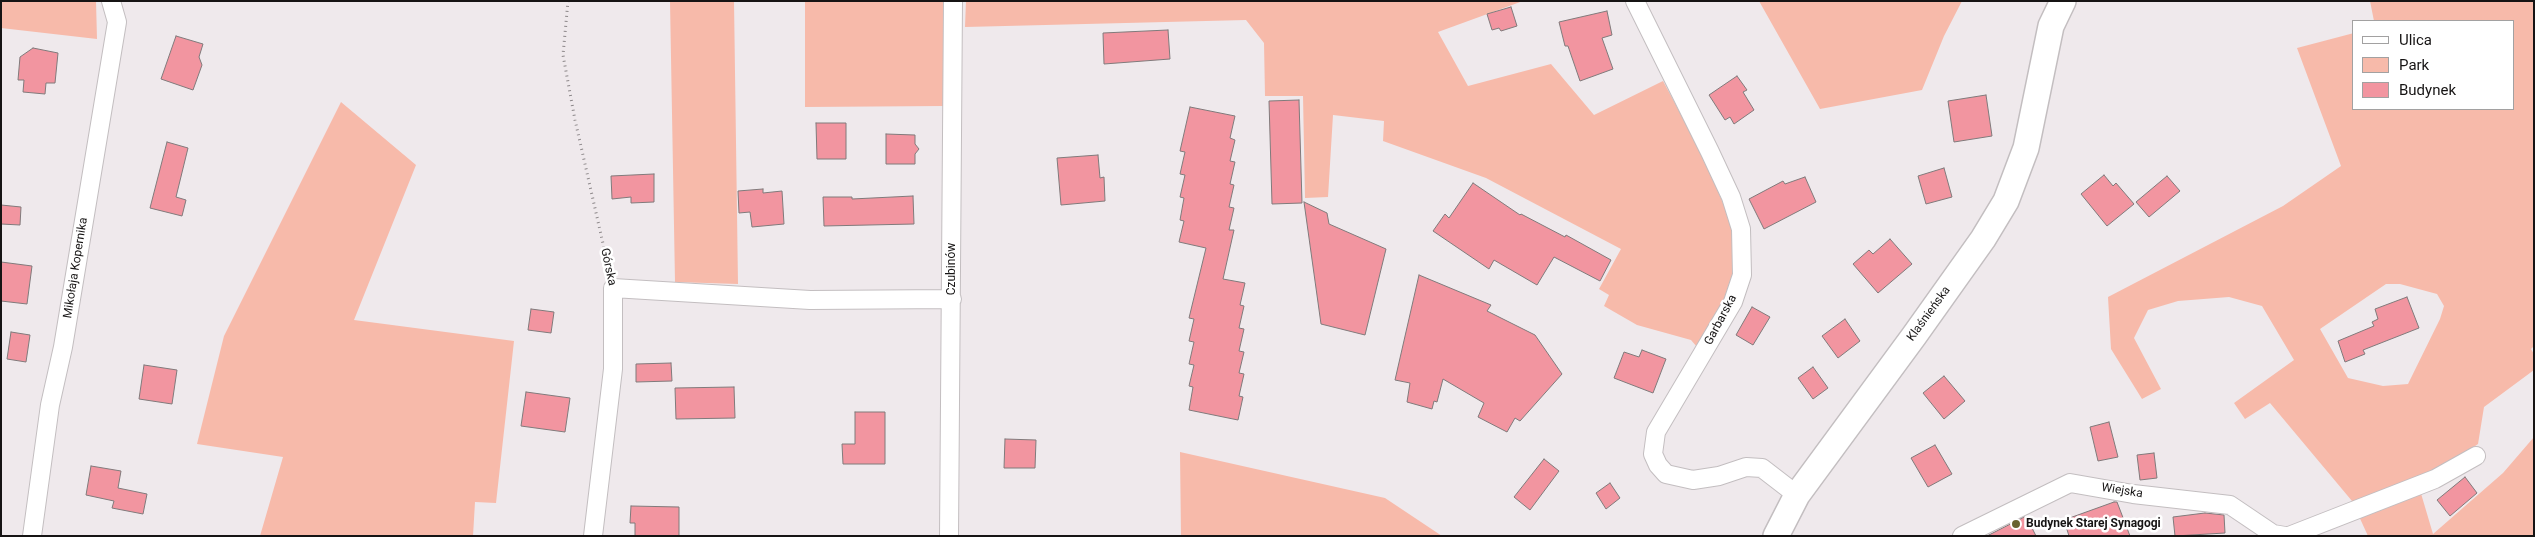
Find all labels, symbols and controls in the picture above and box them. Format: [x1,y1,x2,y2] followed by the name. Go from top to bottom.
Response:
[2352,20,2515,110] legend
[2399,31,2432,49] text: Ulica
[2399,56,2429,74] text: Park
[2399,81,2456,99] text: Budynek
[61,216,91,320] street label: Mikołaja Kopernika
[945,243,959,295] street label: Czubinów
[597,247,619,287] street label: Górska
[1904,284,1954,344] street label: Klaśnieńska
[1702,292,1740,348] street label: Garbarska
[2100,481,2144,501] street label: Wiejska
[2026,517,2161,531] place label: Budynek Starej Synagogi
[2010,518,2022,530] marker: Budynek Starej Synagogi

